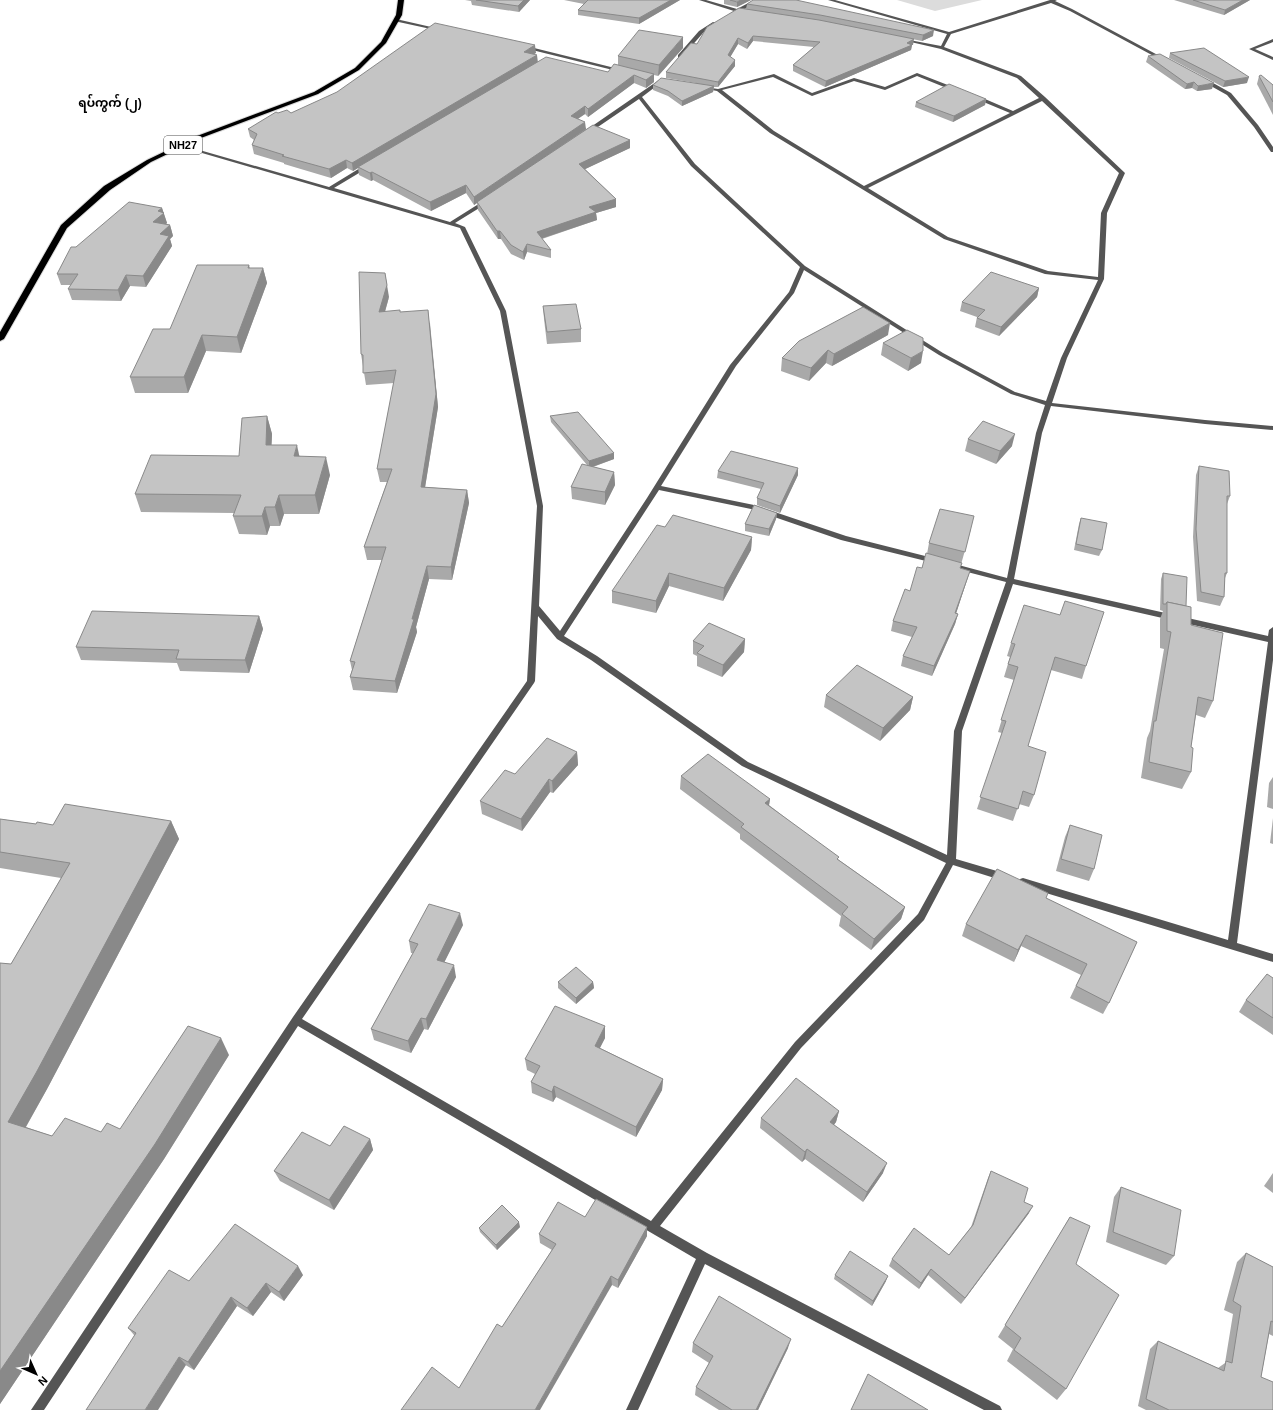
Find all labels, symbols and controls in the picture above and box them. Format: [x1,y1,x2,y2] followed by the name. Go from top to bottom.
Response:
[78,93,142,113] district label: ရပ်ကွက် (၂)
[164,136,202,154] road number: NH27
[16,1354,56,1394] north arrow
[36,1374,50,1388] text: N

